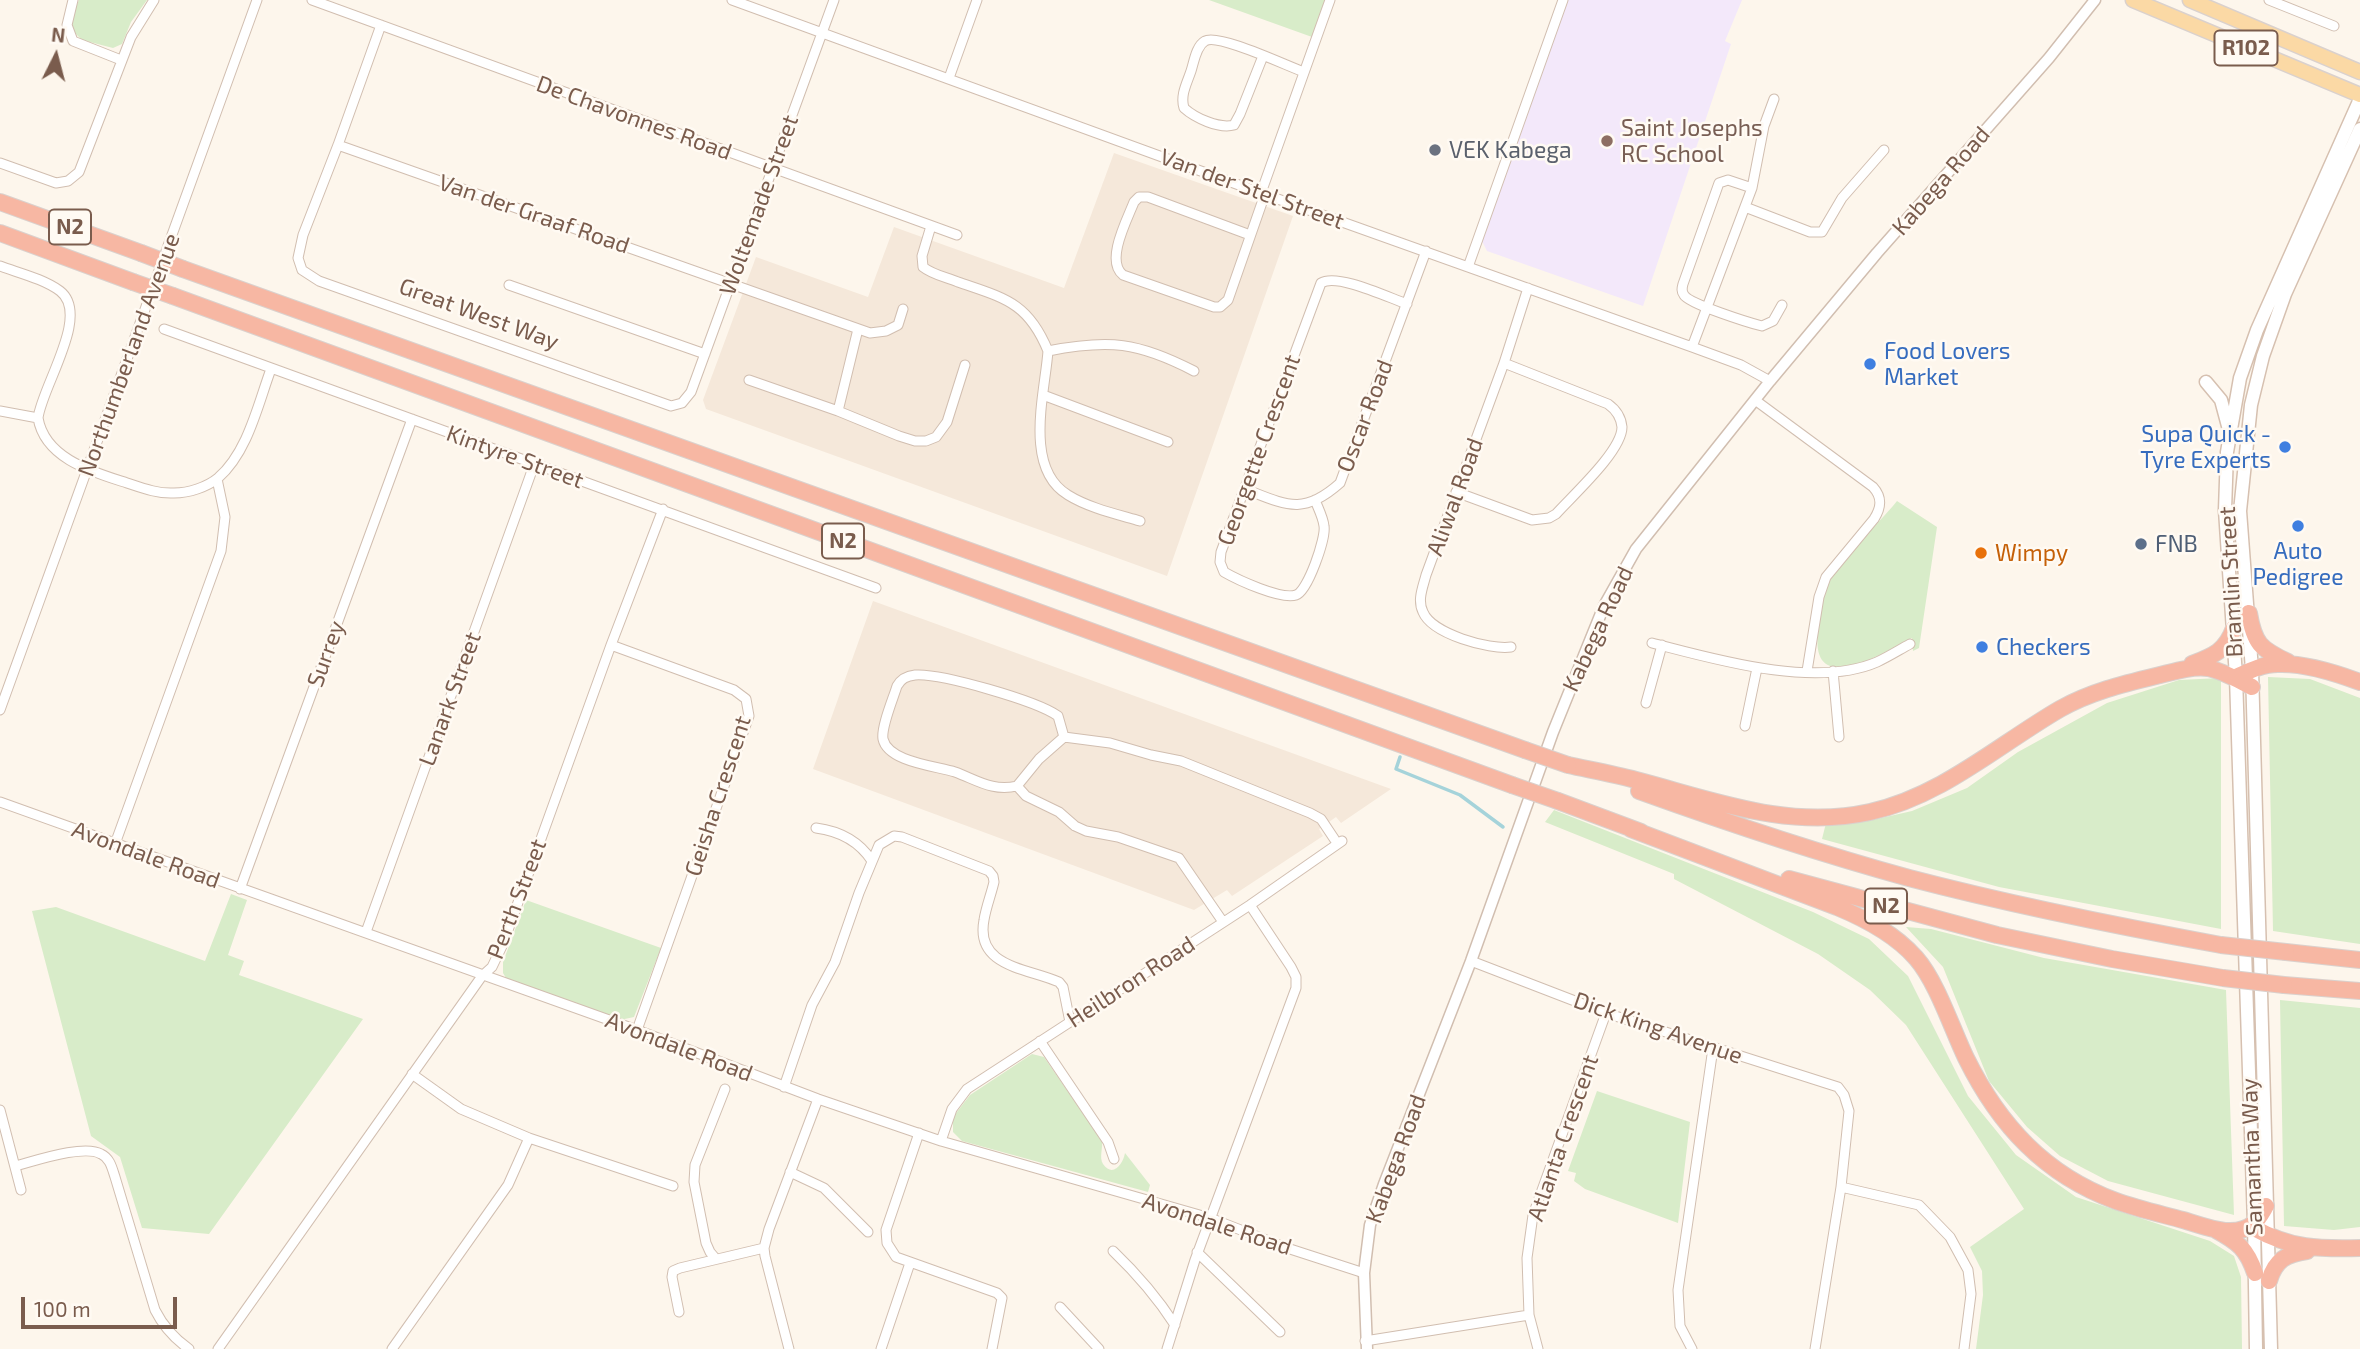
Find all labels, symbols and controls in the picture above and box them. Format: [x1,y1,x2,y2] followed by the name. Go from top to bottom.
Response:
[21,21,91,91] north arrow
[50,22,66,47] text: N
[2214,30,2278,66] road number: R102
[533,70,735,166] street label: De Chavonnes Road
[714,111,804,299] street label: Woltemade Street
[1621,114,1763,168] place label: Saint Josephs RC School
[1886,121,1996,241] street label: Kabega Road
[1599,133,1615,149] marker: Saint Josephs RC School
[1449,136,1572,164] place label: VEK Kabega
[1427,142,1443,158] marker: VEK Kabega
[1156,143,1348,235] street label: Van der Stel Street
[435,168,633,260] street label: Van der Graaf Road
[49,210,91,244] road number: N2
[72,230,186,480] street label: Northumberland Avenue
[395,272,563,356] street label: Great West Way
[1884,337,2010,391] place label: Food Lovers Market
[1212,351,1306,549] street label: Georgette Crescent
[1331,356,1399,476] street label: Oscar Road
[1862,356,1878,372] marker: Food Lovers Market
[443,419,587,495] street label: Kintyre Street
[2140,420,2271,474] place label: Supa Quick - Tyre Experts
[1421,434,1489,560] street label: Aliwal Road
[2277,439,2293,455] marker: Supa Quick - Tyre Experts
[2213,506,2249,658] street label: Bramlin Street
[2290,518,2306,534] marker: Auto Pedigree
[822,524,864,558] road number: N2
[2155,530,2198,558] place label: FNB
[2133,536,2149,552] marker: FNB
[2252,537,2344,591] place label: Auto Pedigree
[1995,539,2068,567] place label: Wimpy
[1973,545,1989,561] marker: Wimpy
[1557,562,1639,696] street label: Kabega Road
[301,617,351,691] street label: Surrey
[413,628,487,770] street label: Lanark Street
[1996,633,2091,661] place label: Checkers
[1974,639,1990,655] marker: Checkers
[679,712,757,880] street label: Geisha Crescent
[68,815,224,895] street label: Avondale Road
[482,835,552,963] street label: Perth Street
[1865,888,1907,923] road number: N2
[1062,930,1200,1034] street label: Heilbron Road
[1570,986,1746,1070] street label: Dick King Avenue
[602,1006,756,1088] street label: Avondale Road
[1522,1051,1604,1225] street label: Atlanta Crescent
[2235,1078,2269,1236] street label: Samantha Way
[1360,1091,1432,1227] street label: Kabega Road
[1139,1187,1295,1261] street label: Avondale Road
[24,1282,180,1326] scale bar
[34,1296,91,1321] text: 100 m

